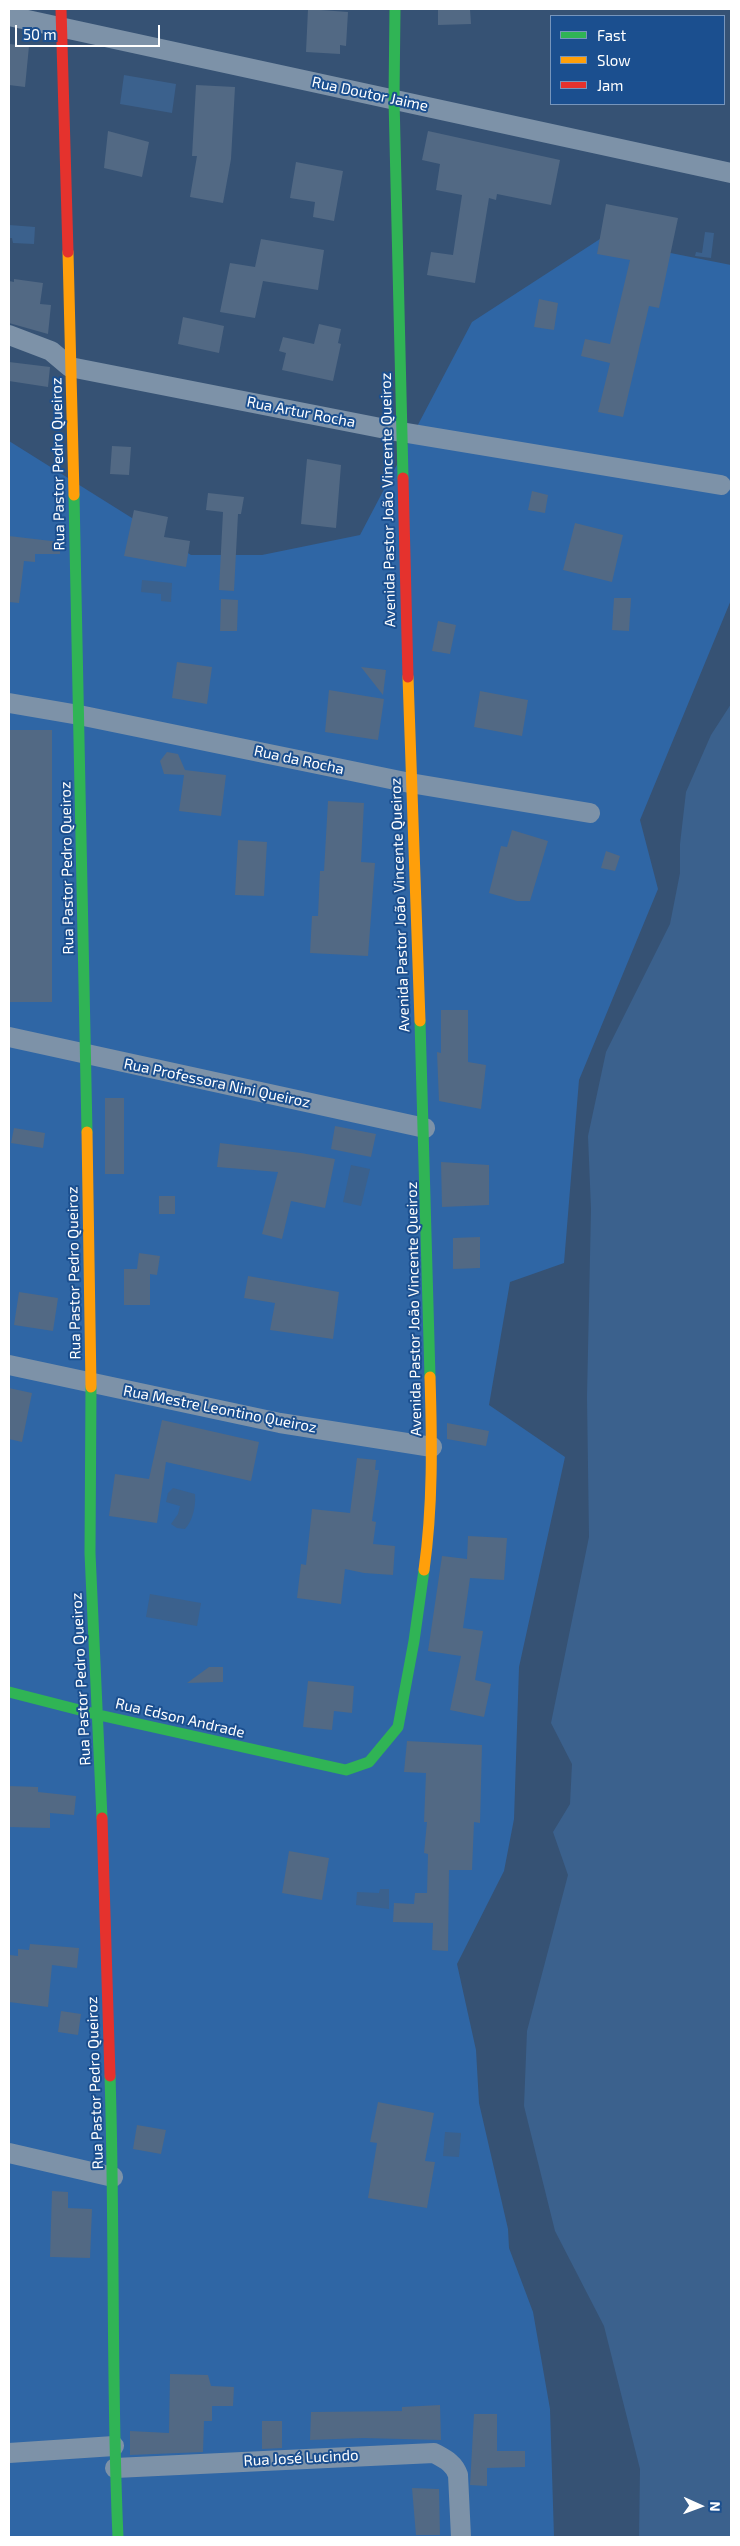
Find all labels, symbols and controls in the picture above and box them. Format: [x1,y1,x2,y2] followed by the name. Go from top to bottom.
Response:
[18,15,162,47] scale bar
[550,15,725,105] legend
[23,25,57,43] text: 50 m
[597,26,626,44] text: Fast
[597,51,631,69] text: Slow
[310,73,430,115] street label: Rua Doutor Jaime
[597,76,623,94] text: Jam
[377,373,399,627] street label: Avenida Pastor João Vincente Queiroz
[47,377,69,551] street label: Rua Pastor Pedro Queiroz
[245,393,357,431] street label: Rua Artur Rocha
[252,742,346,778] street label: Rua da Rocha
[387,778,413,1032] street label: Avenida Pastor João Vincente Queiroz
[56,781,78,955] street label: Rua Pastor Pedro Queiroz
[122,1054,312,1112] street label: Rua Professora Nini Queiroz
[403,1182,425,1436] street label: Avenida Pastor João Vincente Queiroz
[63,1186,85,1360] street label: Rua Pastor Pedro Queiroz
[122,1381,318,1437] street label: Rua Mestre Leontino Queiroz
[67,1592,95,1766] street label: Rua Pastor Pedro Queiroz
[114,1694,246,1742] street label: Rua Edson Andrade
[83,1996,107,2170] street label: Rua Pastor Pedro Queiroz
[243,2446,359,2470] street label: Rua José Lucindo
[675,2481,725,2531] north arrow
[707,2501,724,2512] text: N

